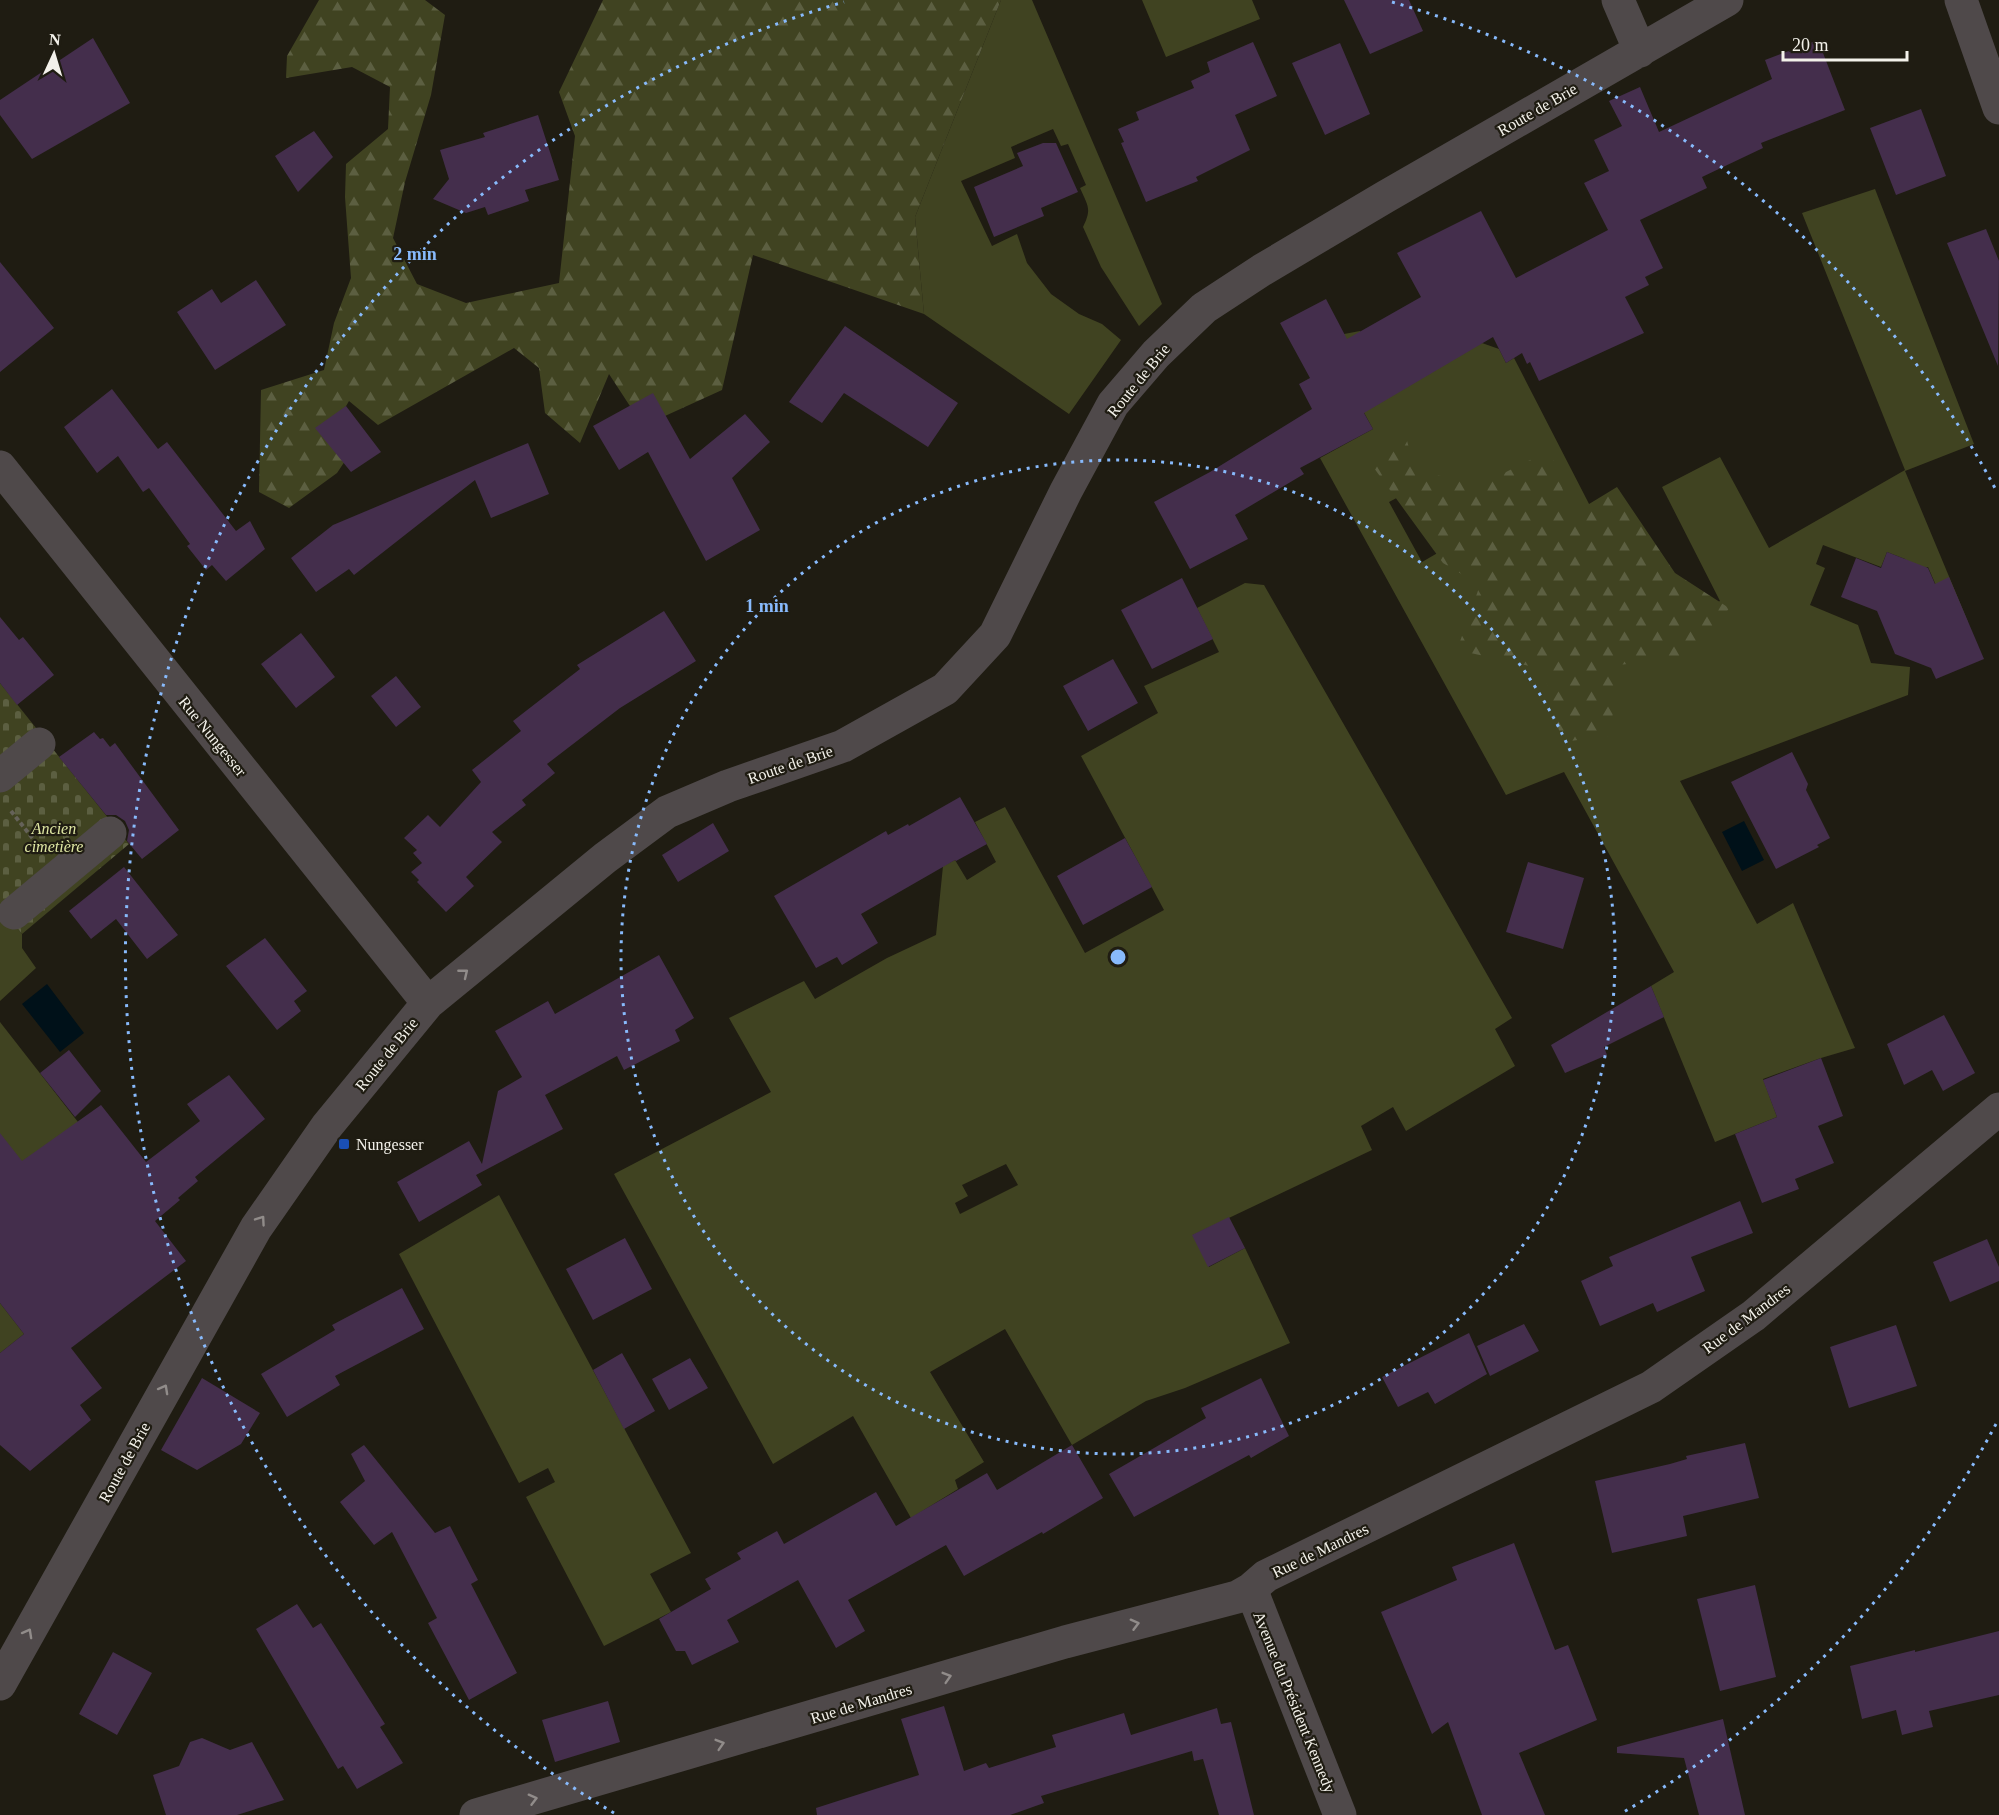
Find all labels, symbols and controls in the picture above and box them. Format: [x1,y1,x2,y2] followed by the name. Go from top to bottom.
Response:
[24,24,84,84] north arrow
[1783,24,1908,62] scale bar
[49,31,62,48] text: N
[1792,35,1829,55] text: 20 m
[1495,80,1580,139] street label: Route de Brie
[393,244,437,264] text: 2 min
[1104,340,1173,420] street label: Route de Brie
[745,596,789,616] text: 1 min
[175,693,250,781] street label: Rue Nungesser
[745,742,835,787] street label: Route de Brie
[25,820,83,855] park label: Ancien cimetière
[1108,947,1128,967] centre of rings
[457,970,468,981] one-way arrow
[352,1014,421,1094] street label: Route de Brie
[356,1136,424,1154] place label: Nungesser
[337,1137,351,1151] marker: Nungesser
[254,1216,265,1227] one-way arrow
[1699,1280,1793,1357] street label: Rue de Mandres
[157,1385,168,1396] one-way arrow
[95,1419,153,1505] street label: Route de Brie
[1269,1520,1371,1581] street label: Rue de Mandres
[1249,1609,1339,1796] street label: Avenue du Président Kennedy
[1129,1618,1139,1631] one-way arrow
[21,1629,33,1639] one-way arrow
[941,1672,952,1684] one-way arrow
[809,1680,914,1727] street label: Rue de Mandres
[714,1739,725,1751] one-way arrow
[528,1794,538,1807] one-way arrow

